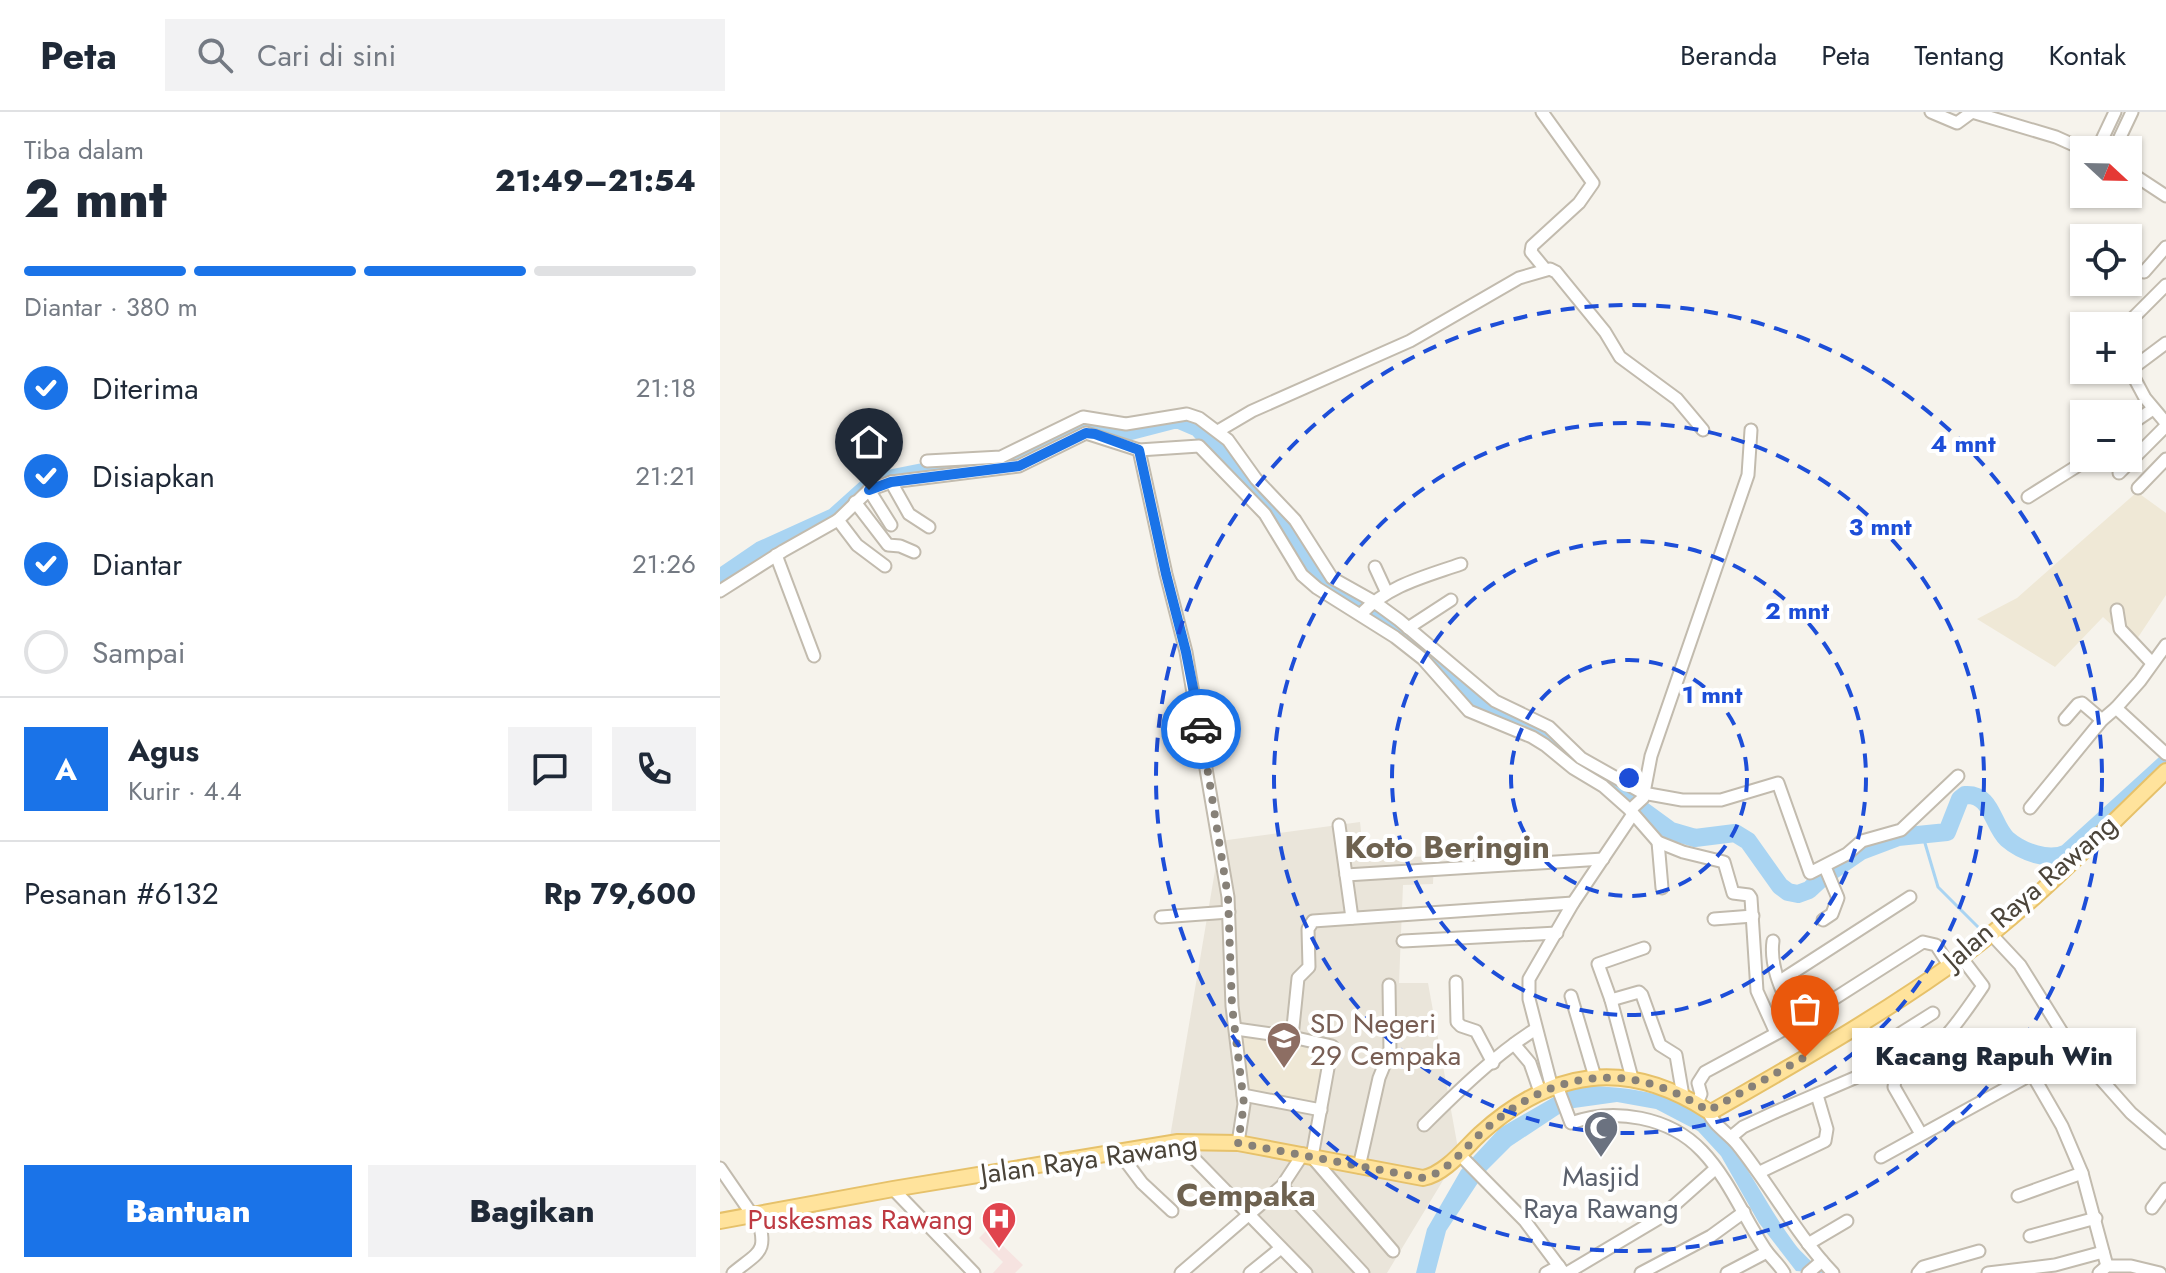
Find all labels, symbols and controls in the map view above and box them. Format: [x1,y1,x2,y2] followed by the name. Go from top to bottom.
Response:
[165,19,725,91] search box
[40,28,117,83] text: Peta
[193,33,237,77] icon: search
[257,34,396,77] text: Cari di sini
[1680,35,1777,76] text: Beranda
[1821,35,1870,76] text: Peta
[1914,35,2005,76] text: Tentang
[2049,35,2126,76] text: Kontak
[24,131,144,169] text: Tiba dalam
[2070,136,2142,208] north arrow
[2070,136,2142,472] map controls
[495,159,696,202] text: 21:49–21:54
[24,161,167,237] text: 2 mnt
[2070,224,2142,296] button: locate
[24,288,198,326] text: Diantar · 380 m
[2070,312,2142,384] button: +
[24,366,68,410] icon: check
[92,367,199,410] text: Diterima
[636,369,696,407] text: 21:18
[2070,400,2142,472] button: −
[835,408,903,490] pin
[847,420,891,464] icon: home
[1930,426,1996,461] text: 4 mnt
[24,454,68,498] icon: check
[92,455,215,498] text: Disiapkan
[635,457,696,495] text: 21:21
[1848,509,1912,544] text: 3 mnt
[24,542,68,586] icon: check
[92,543,182,586] text: Diantar
[632,545,696,583] text: 21:26
[1765,593,1829,628] text: 2 mnt
[92,631,186,674] text: Sampai
[1682,677,1743,712] text: 1 mnt
[1161,689,1241,769] courier
[1179,707,1223,751] icon: car
[508,727,592,811] button: chat
[612,727,696,811] button: phone
[128,729,199,772] text: Agus
[55,748,77,791] text: A
[1615,764,1643,792] centre of rings
[128,772,242,810] text: Kurir · 4.4
[1931,805,2126,982] street label: Jalan Raya Rawang
[1344,824,1550,870] district label: Koto Beringin
[24,872,219,915] text: Pesanan #6132
[544,872,696,915] text: Rp 79,600
[1771,975,1839,1057] pin
[1783,987,1827,1031] icon: bag
[1310,1003,1461,1076] place label: SD Negeri 29 Cempaka
[1265,1020,1303,1070] school or university icon: SD Negeri 29 Cempaka
[1853,1029,2137,1085] callout: Kacang Rapuh Win
[1875,1037,2113,1075] text: Kacang Rapuh Win
[1582,1109,1620,1159] mosque icon: Masjid Raya Rawang
[974,1123,1200,1195] street label: Jalan Raya Rawang
[1523,1156,1679,1229] place label: Masjid Raya Rawang
[24,1165,352,1257] button: Bantuan
[368,1165,696,1257] button: Bagikan
[1176,1172,1316,1218] district label: Cempaka
[747,1199,973,1240] place label: Puskesmas Rawang
[980,1200,1018,1250] hospital icon: Puskesmas Rawang

